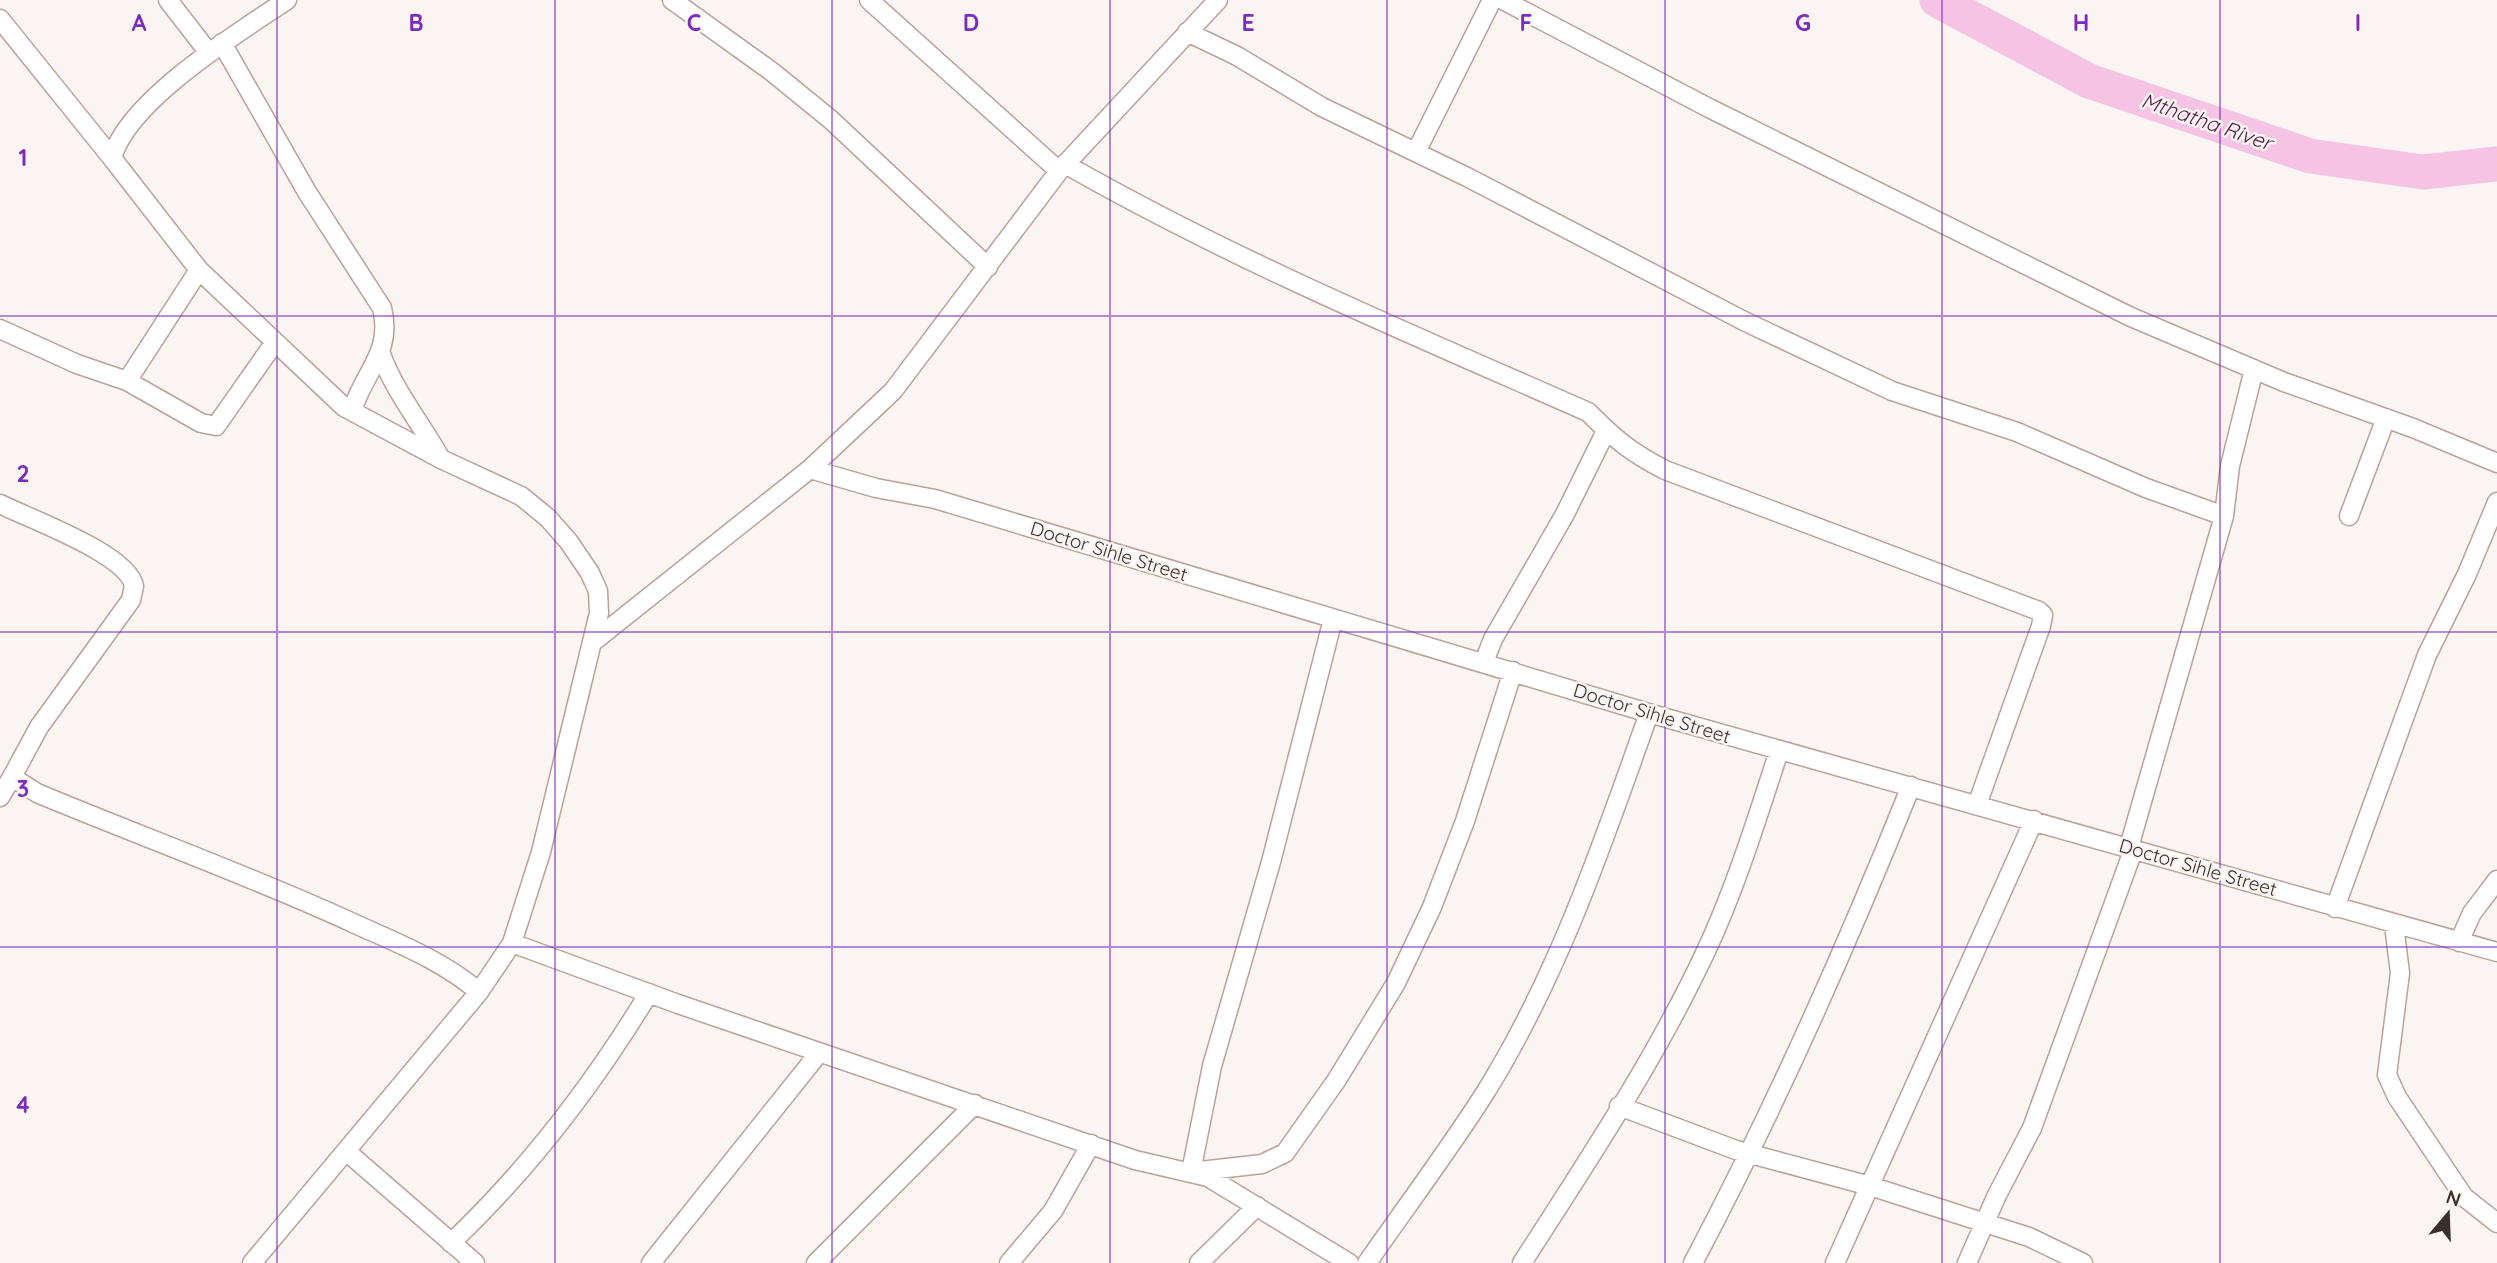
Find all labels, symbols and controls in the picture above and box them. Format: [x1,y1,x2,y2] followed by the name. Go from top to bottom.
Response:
[132,8,147,37] text: A
[408,8,424,37] text: B
[687,8,701,37] text: C
[963,8,979,37] text: D
[1241,8,1255,37] text: E
[1520,8,1532,37] text: F
[1795,8,1811,37] text: G
[2073,8,2089,37] text: H
[2355,8,2361,37] text: I
[2138,87,2278,156] water label: Mthatha River
[19,143,27,172] text: 1
[16,459,30,488] text: 2
[1028,516,1190,586] street label: Doctor Sihle Street
[1571,678,1733,748] street label: Doctor Sihle Street
[17,774,29,803] text: 3
[2116,833,2280,901] street label: Doctor Sihle Street
[16,1090,30,1119] text: 4
[2413,1179,2483,1249] north arrow
[2443,1184,2464,1212] text: N

